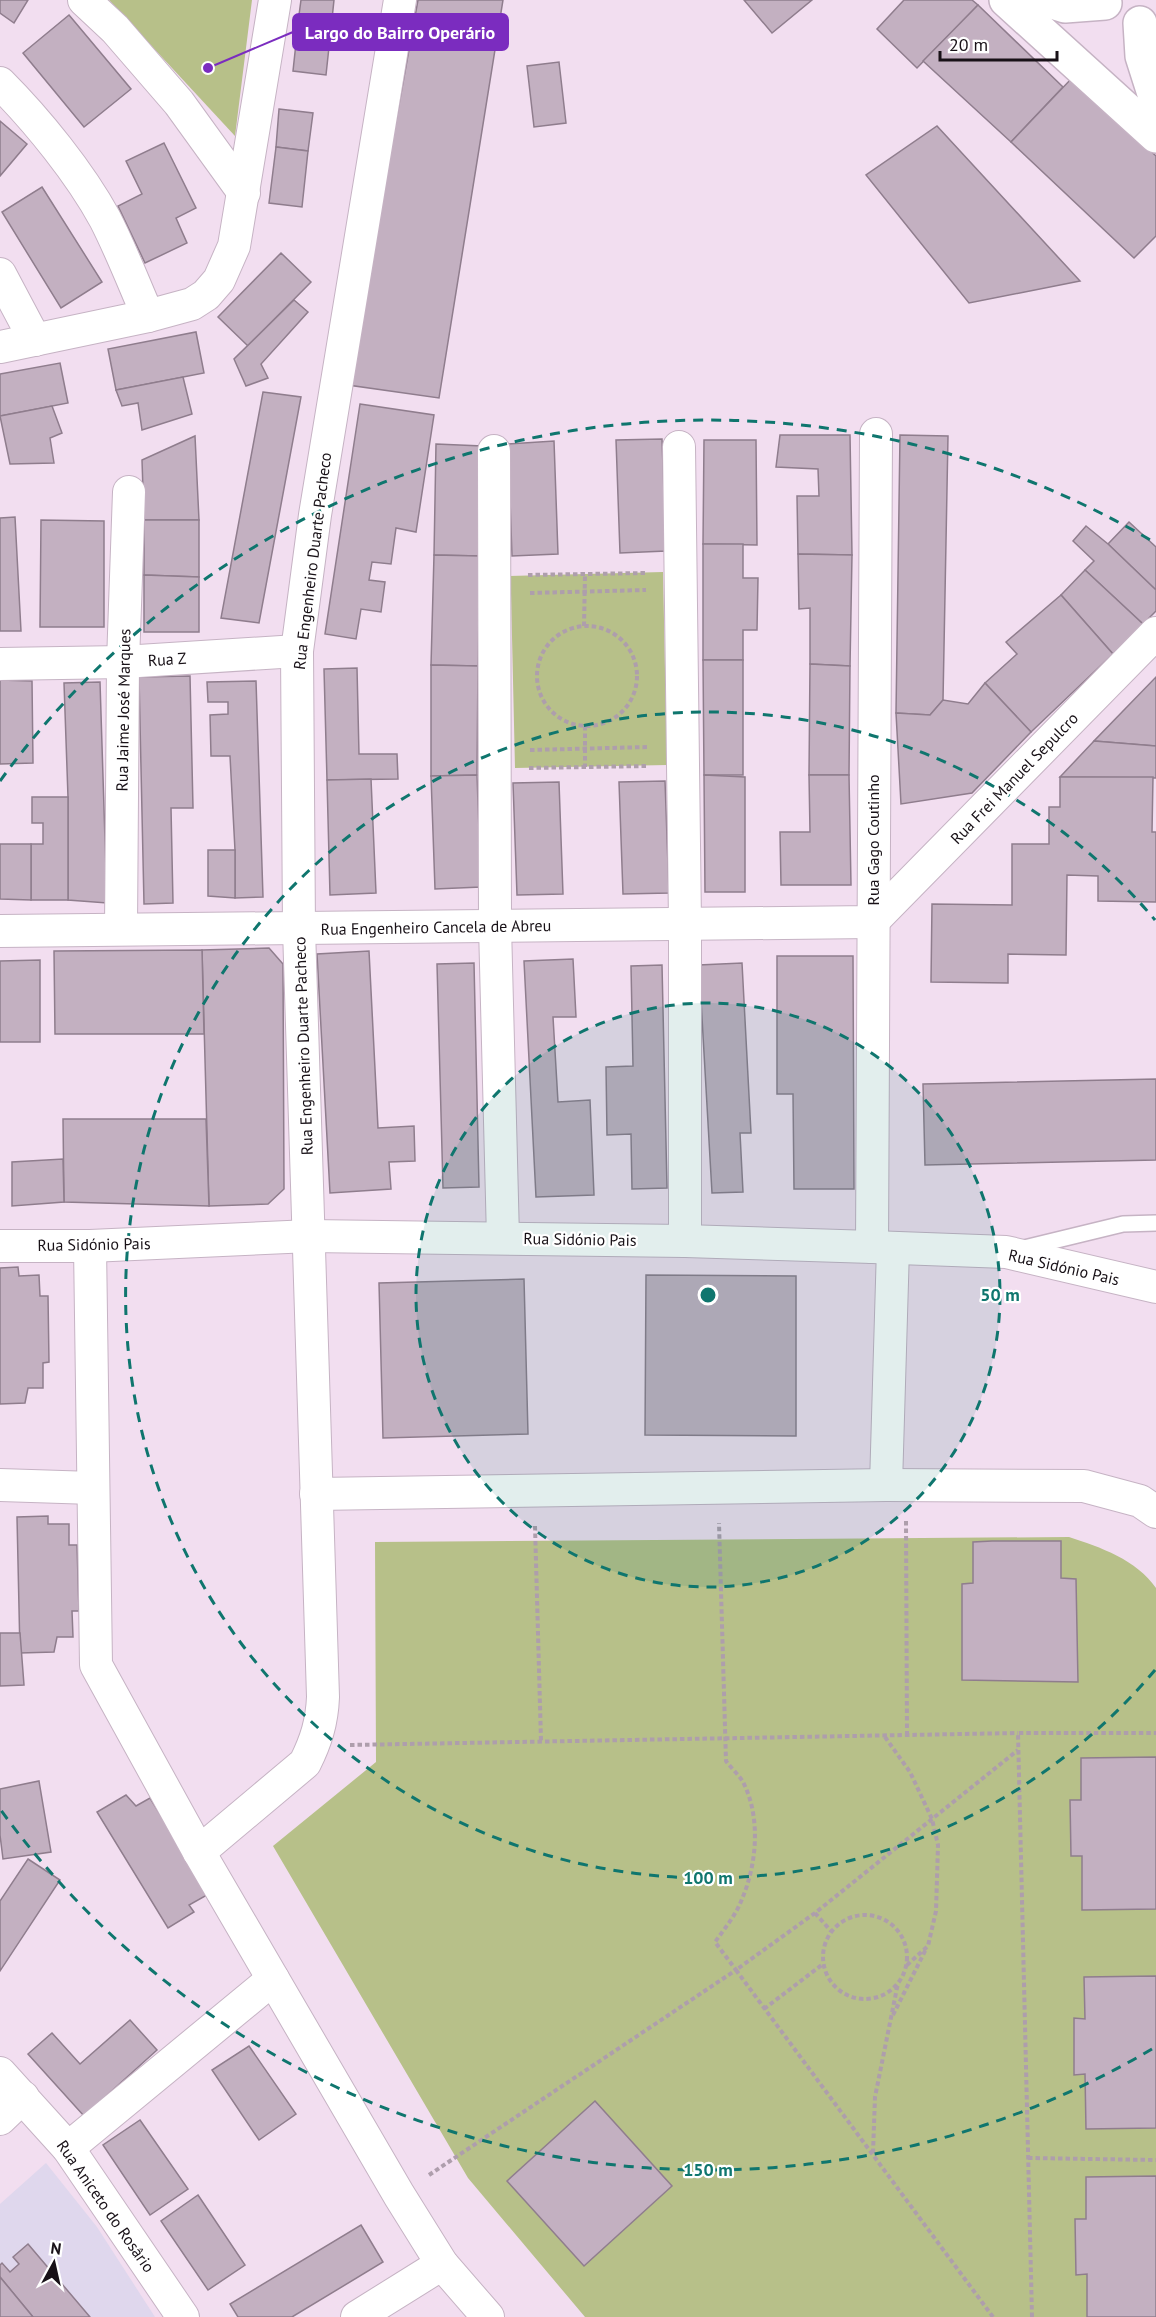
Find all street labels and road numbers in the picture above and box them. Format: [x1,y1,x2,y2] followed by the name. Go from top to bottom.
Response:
[289,451,335,671] street label: Rua Engenheiro Duarte Pacheco
[112,628,134,792] street label: Rua Jaime José Marques
[147,648,187,670] street label: Rua Z
[946,708,1082,848] street label: Rua Frei Manuel Sepulcro
[863,775,883,905] street label: Rua Gago Coutinho
[321,915,551,939] street label: Rua Engenheiro Cancela de Abreu
[289,936,317,1156] street label: Rua Engenheiro Duarte Pacheco
[523,1228,637,1250] street label: Rua Sidónio Pais
[37,1233,151,1255] street label: Rua Sidónio Pais
[1007,1245,1122,1290] street label: Rua Sidónio Pais
[53,2136,159,2276] street label: Rua Aniceto do Rosârio

